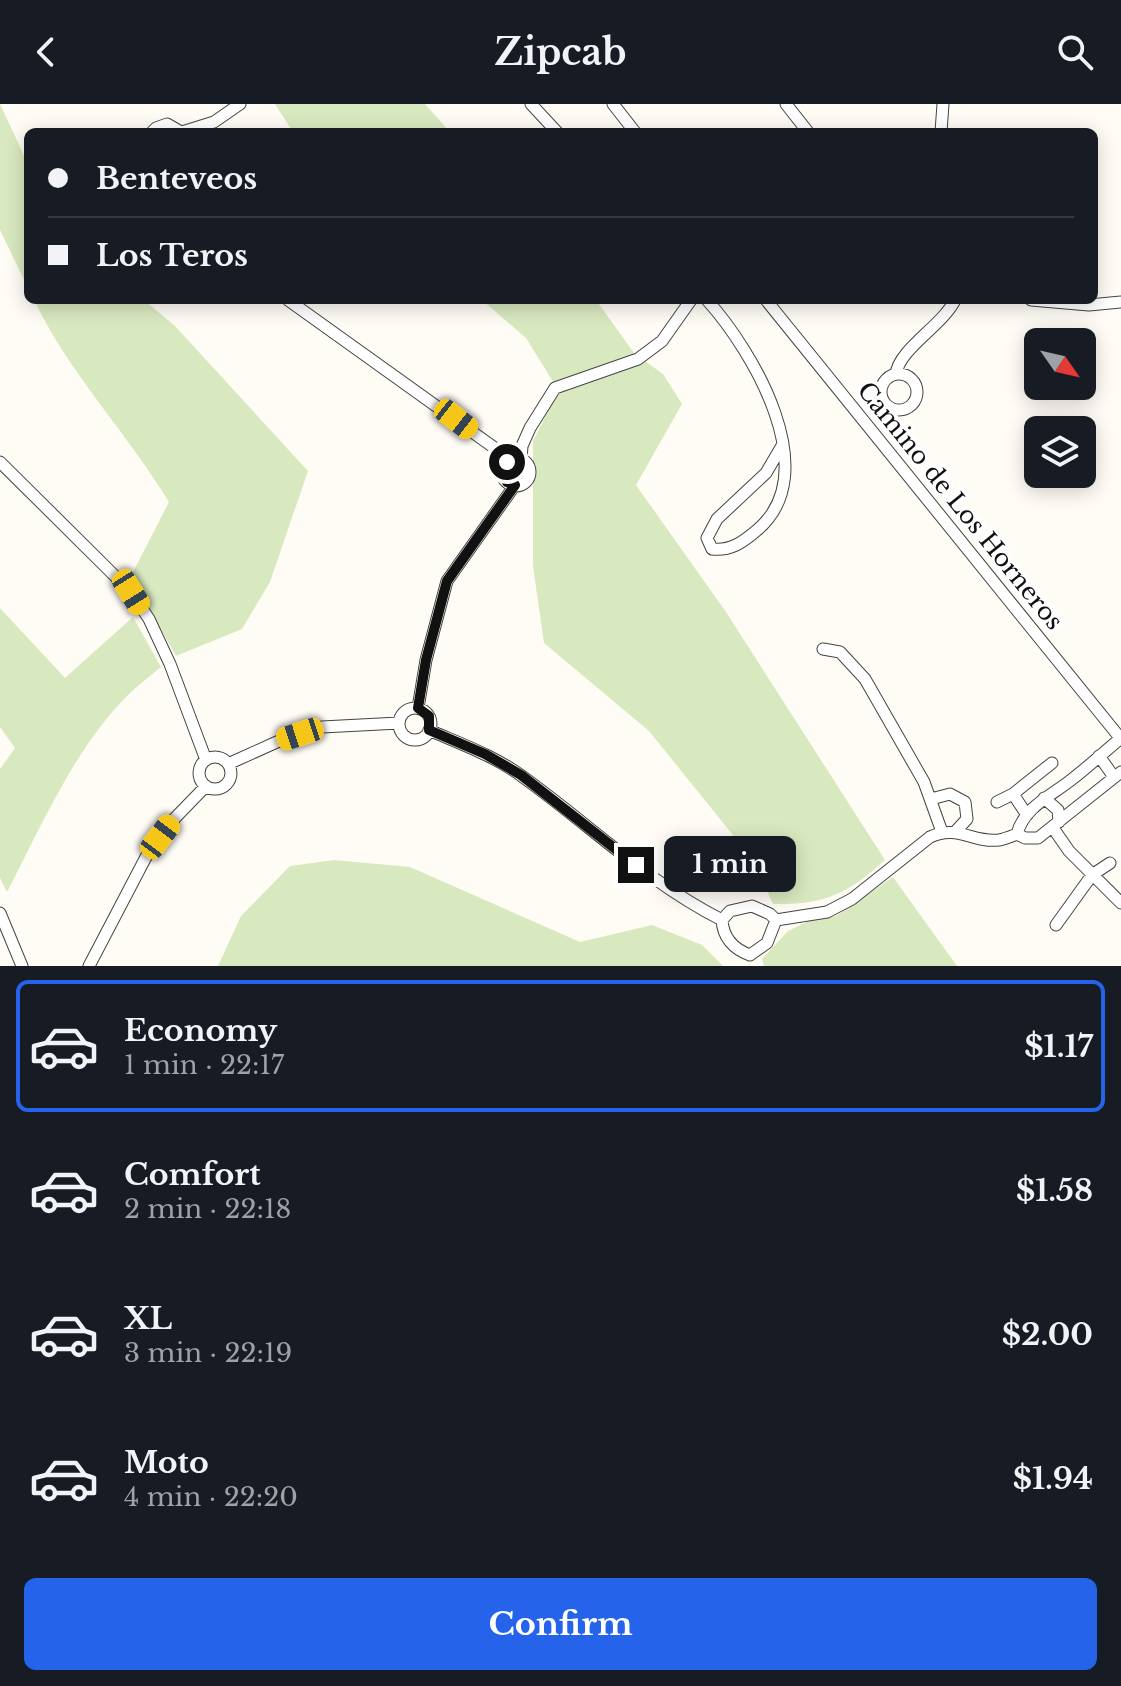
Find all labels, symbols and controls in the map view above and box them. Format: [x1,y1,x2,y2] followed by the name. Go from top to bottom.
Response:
[24,30,68,74] icon: back
[494,30,627,75] text: Zipcab
[1053,30,1097,74] icon: search
[96,160,257,197] text: Benteveos
[96,237,248,274] text: Los Teros
[1024,328,1096,400] north arrow
[1024,328,1096,488] map controls
[852,376,1069,635] street label: Camino de Los Horneros
[430,395,482,443] car
[1024,416,1096,488] button: layers
[489,444,525,480] route start
[108,565,154,619] car
[273,715,327,753] car
[136,811,184,863] car
[664,837,796,893] callout: 1 min
[618,847,654,883] route end
[692,848,768,880] text: 1 min
[28,1010,100,1082] icon: car
[124,1012,277,1049] text: Economy
[1024,1028,1093,1065] text: $1.17
[124,1049,284,1081] text: 1 min · 22:17
[28,1154,100,1226] icon: car
[124,1156,261,1193] text: Comfort
[1016,1172,1093,1209] text: $1.58
[124,1193,291,1225] text: 2 min · 22:18
[28,1298,100,1370] icon: car
[124,1300,172,1337] text: XL
[1002,1316,1093,1353] text: $2.00
[124,1337,292,1369] text: 3 min · 22:19
[28,1442,100,1514] icon: car
[124,1444,209,1481] text: Moto
[1013,1460,1093,1497] text: $1.94
[124,1481,298,1513] text: 4 min · 22:20
[24,1578,1097,1670] button: Confirm

